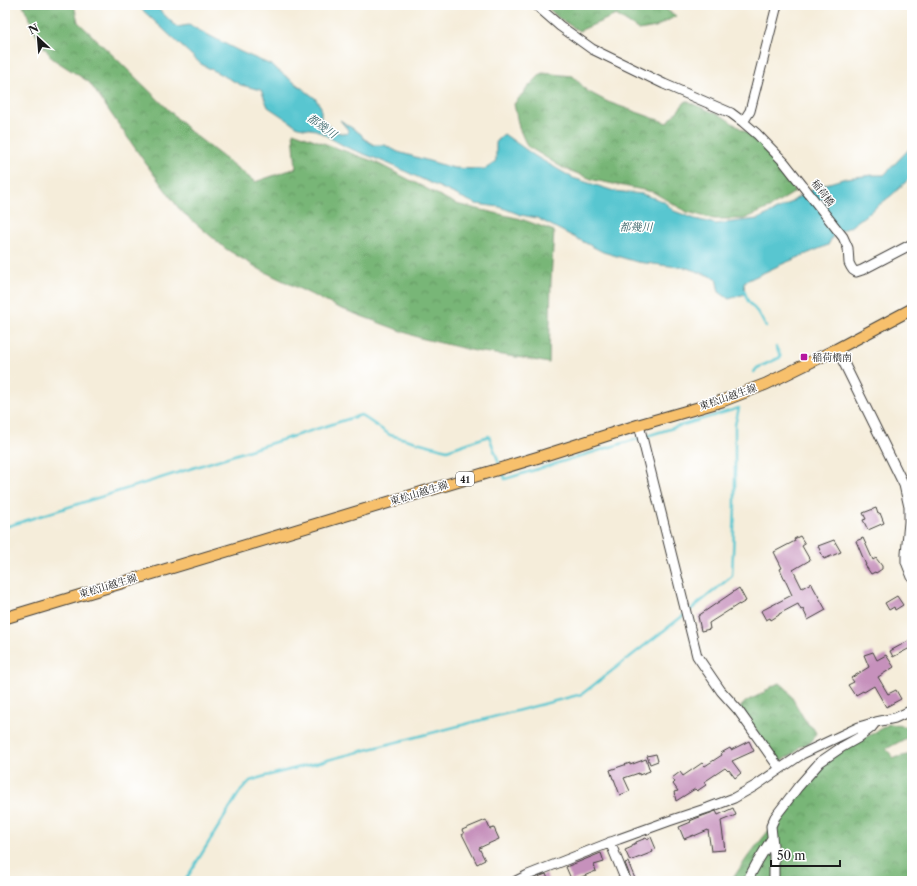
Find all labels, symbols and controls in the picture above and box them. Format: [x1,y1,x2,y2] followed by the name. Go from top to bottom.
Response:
[18,18,58,58] north arrow
[26,20,41,37] text: N
[304,111,340,142] water label: 都幾川
[809,177,837,209] street label: 稲荷橋
[620,220,653,234] water label: 都幾川
[812,351,852,364] place label: 稲荷橋南
[799,352,809,362] marker: 稲荷橋南
[698,381,758,413] street label: 東松山越生線
[456,472,474,486] road number: 41
[388,478,450,508] street label: 東松山越生線
[77,571,139,601] street label: 東松山越生線
[771,842,840,868] scale bar
[777,848,806,863] text: 50 m

